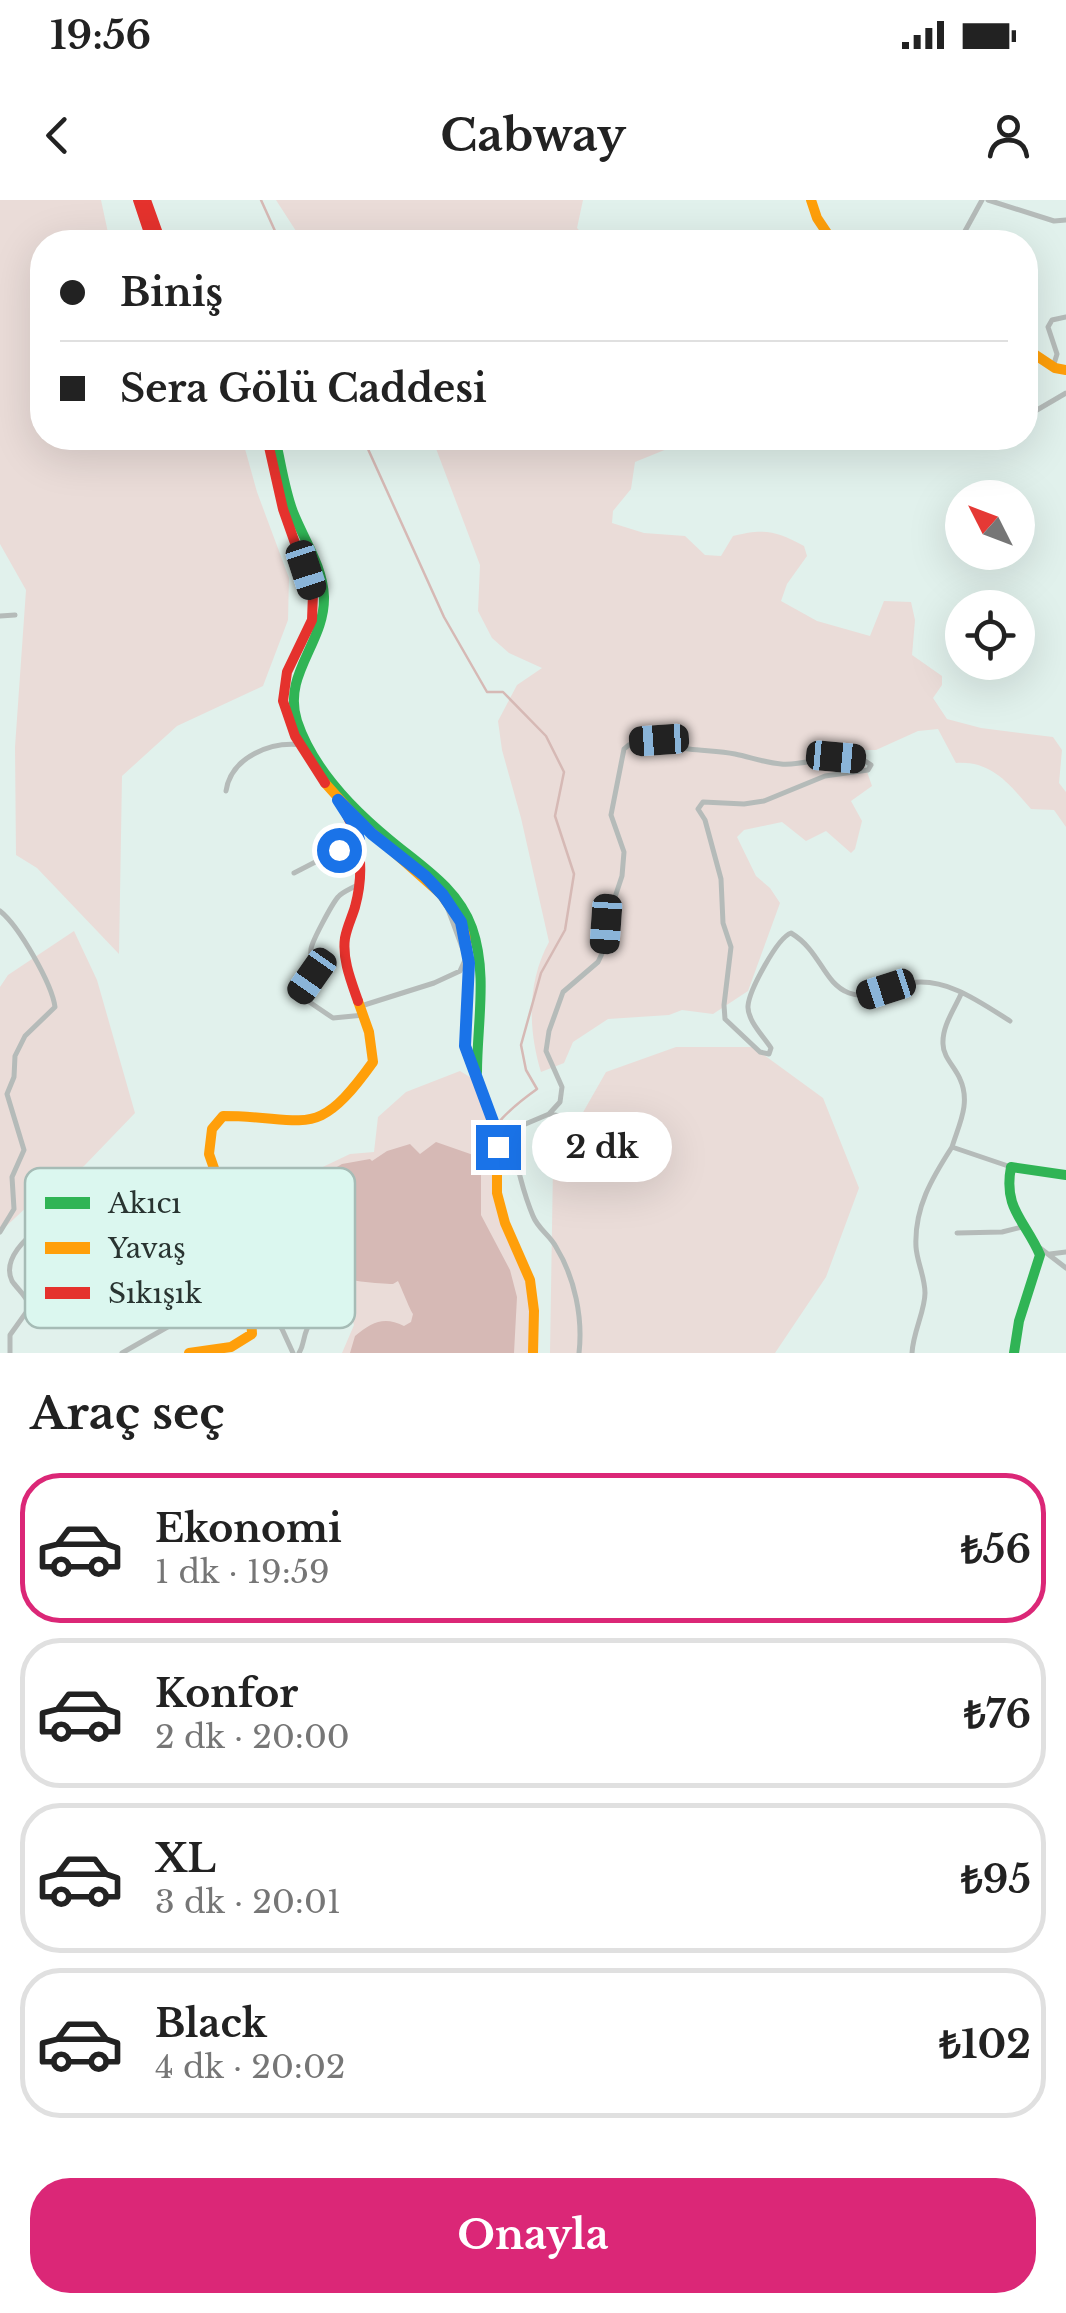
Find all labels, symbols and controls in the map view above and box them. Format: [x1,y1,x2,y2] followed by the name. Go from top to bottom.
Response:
[50,12,151,59] text: 19:56
[440,107,626,163] text: Cabway
[30,108,85,163] icon: back
[981,108,1036,163] icon: person
[120,269,223,316] text: Biniş
[120,365,487,412] text: Sera Gölü Caddesi
[945,480,1035,570] north arrow
[945,480,1035,680] map controls
[282,537,330,603] car
[945,590,1035,680] button: locate
[628,723,690,757] car
[805,739,867,775] car
[317,828,362,873] route start
[589,893,623,955] car
[283,943,341,1009] car
[853,965,919,1013] car
[533,1112,673,1182] callout: 2 dk
[476,1125,521,1170] route end
[566,1127,638,1167] text: 2 dk
[25,1168,355,1328] legend
[107,1186,181,1221] text: Akıcı
[107,1231,186,1266] text: Yavaş
[108,1276,203,1311] text: Sıkışık
[30,1385,225,1441] text: Araç seç
[35,1503,125,1593] icon: car
[155,1505,342,1552] text: Ekonomi
[961,1526,1031,1573] text: ₺56
[155,1552,330,1592] text: 1 dk · 19:59
[35,1668,125,1758] icon: car
[155,1670,298,1717] text: Konfor
[964,1691,1031,1738] text: ₺76
[155,1717,350,1757] text: 2 dk · 20:00
[35,1833,125,1923] icon: car
[155,1835,216,1882] text: XL
[961,1856,1031,1903] text: ₺95
[155,1882,341,1922] text: 3 dk · 20:01
[35,1998,125,2088] icon: car
[155,2000,267,2047] text: Black
[939,2021,1031,2068] text: ₺102
[155,2047,346,2087] text: 4 dk · 20:02
[30,2178,1036,2293] button: Onayla

